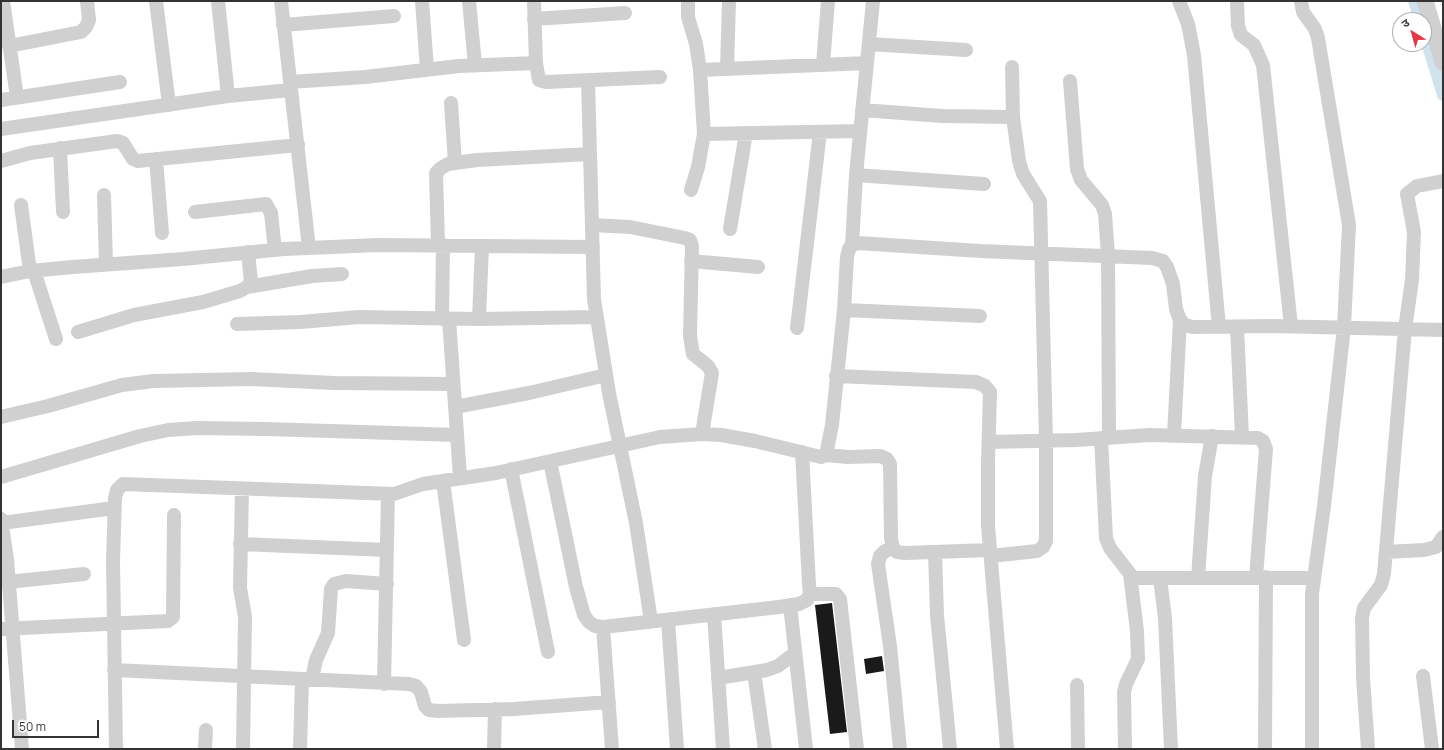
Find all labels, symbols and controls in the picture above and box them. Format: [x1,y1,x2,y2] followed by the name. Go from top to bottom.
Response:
[1392,12,1432,52] north arrow
[1398,15,1412,31] text: उ
[14,712,101,738] scale bar
[19,718,46,735] text: 50 m

